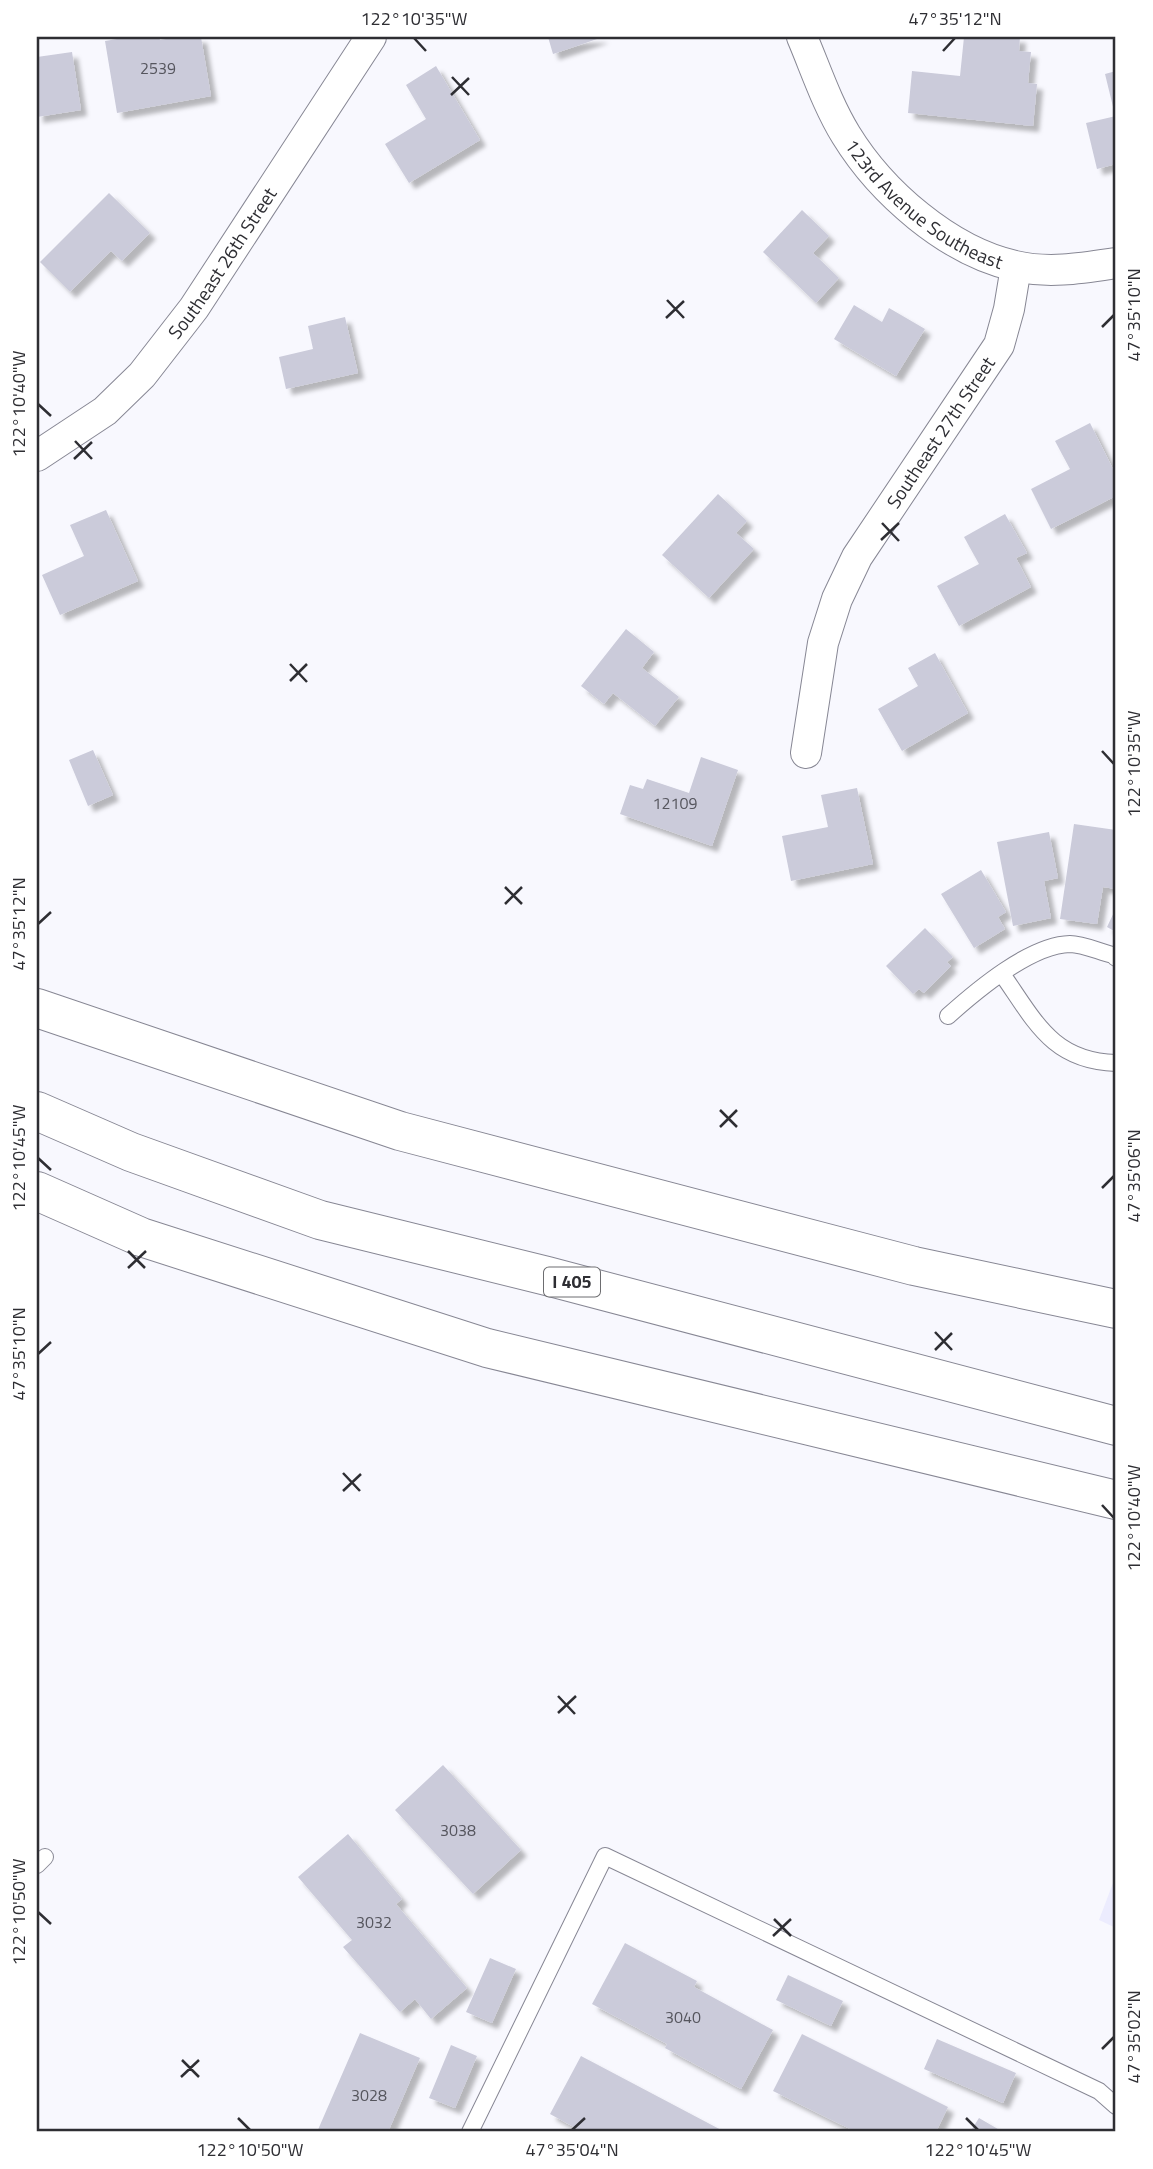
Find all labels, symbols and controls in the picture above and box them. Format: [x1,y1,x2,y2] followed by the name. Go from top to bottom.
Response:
[360,5,468,32] text: 122°10'35"W
[908,5,1002,32] text: 47°35'12"N
[140,56,176,80] house number: 2539
[838,133,1007,276] street label: 123rd Avenue Southeast
[160,181,283,345] street label: Southeast 26th Street
[1120,268,1147,362] text: 47°35'10"N
[5,350,32,458] text: 122°10'40"W
[879,350,1002,514] street label: Southeast 27th Street
[1120,710,1147,818] text: 122°10'35"W
[653,791,697,815] house number: 12109
[5,877,32,971] text: 47°35'12"N
[5,1104,32,1212] text: 122°10'45"W
[1120,1129,1147,1223] text: 47°35'06"N
[544,1268,600,1296] road number: I 405
[5,1307,32,1401] text: 47°35'10"N
[1120,1464,1147,1572] text: 122°10'40"W
[440,1818,476,1842] house number: 3038
[5,1858,32,1966] text: 122°10'50"W
[356,1910,392,1934] house number: 3032
[1120,1990,1147,2084] text: 47°35'02"N
[665,2005,701,2029] house number: 3040
[351,2083,387,2107] house number: 3028
[196,2136,304,2163] text: 122°10'50"W
[525,2136,619,2163] text: 47°35'04"N
[924,2136,1032,2163] text: 122°10'45"W

